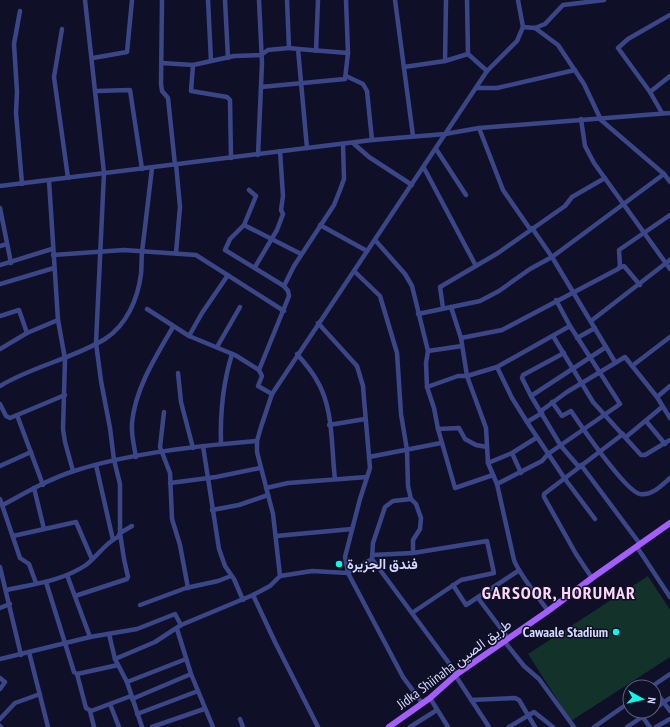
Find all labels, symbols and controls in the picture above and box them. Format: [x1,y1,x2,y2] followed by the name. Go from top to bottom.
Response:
[347,555,418,573] place label: فندق الجزيرة
[334,559,344,569] marker: فندق الجزيرة
[482,581,636,604] district label: GARSOOR, HORUMAR
[392,615,515,714] street label: Jidka Shiinaha طريق الصين
[523,623,608,641] place label: Cawaale Stadium
[611,627,621,637] marker: Cawaale Stadium
[622,679,662,719] north arrow
[645,696,659,704] text: N

